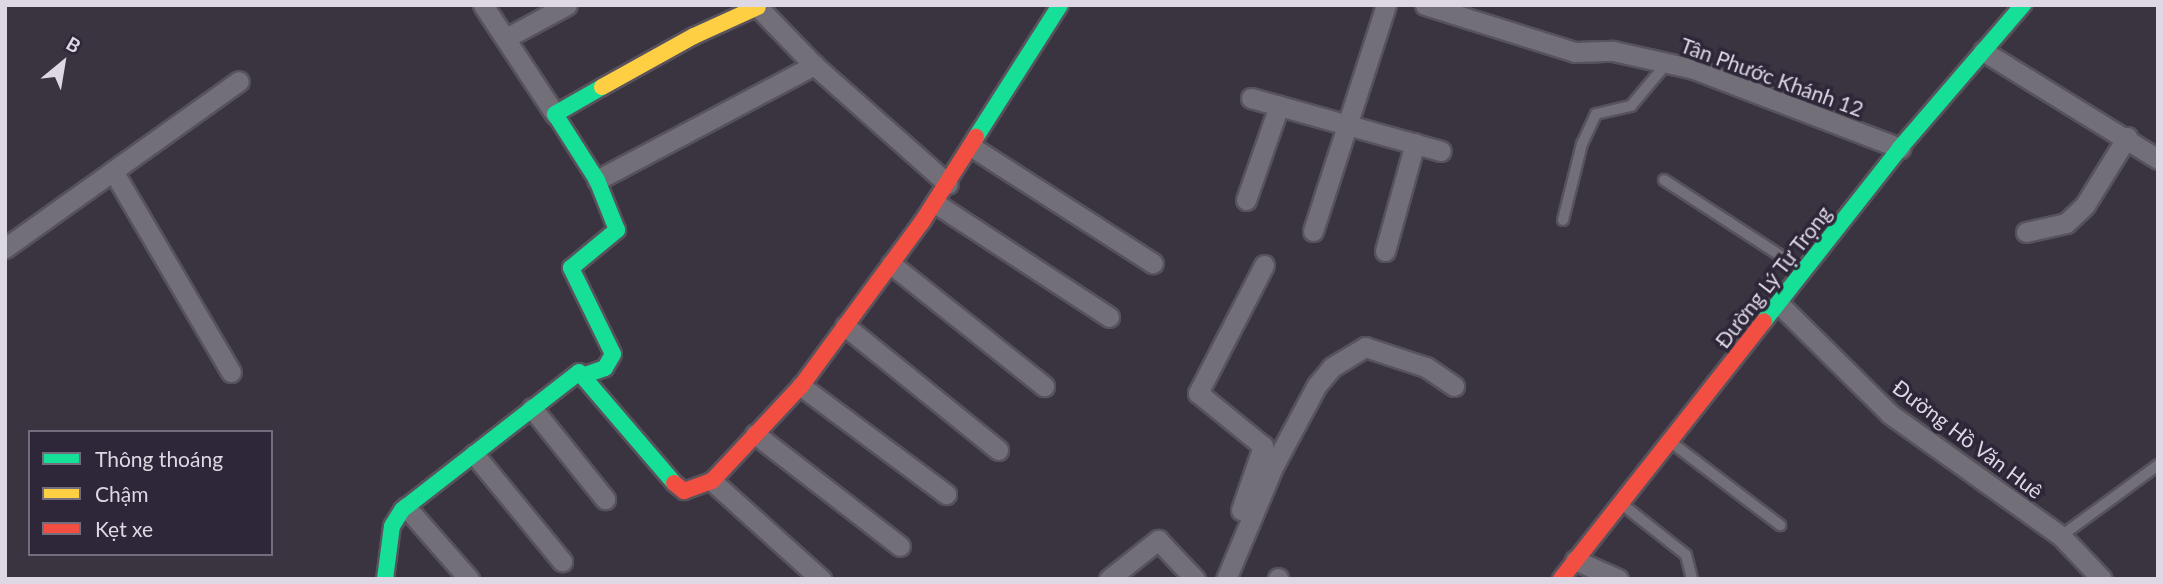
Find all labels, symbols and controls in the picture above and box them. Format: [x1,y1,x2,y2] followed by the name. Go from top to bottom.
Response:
[28,28,98,98] north arrow
[63,31,85,57] text: B
[1677,32,1867,122] street label: Tân Phước Khánh 12
[1709,200,1837,354] street label: Đường Lý Tự Trọng
[1888,374,2048,504] street label: Đường Hồ Văn Huê
[28,430,273,556] legend
[95,446,223,471] text: Thông thoáng
[95,481,148,506] text: Chậm
[95,516,153,541] text: Kẹt xe

